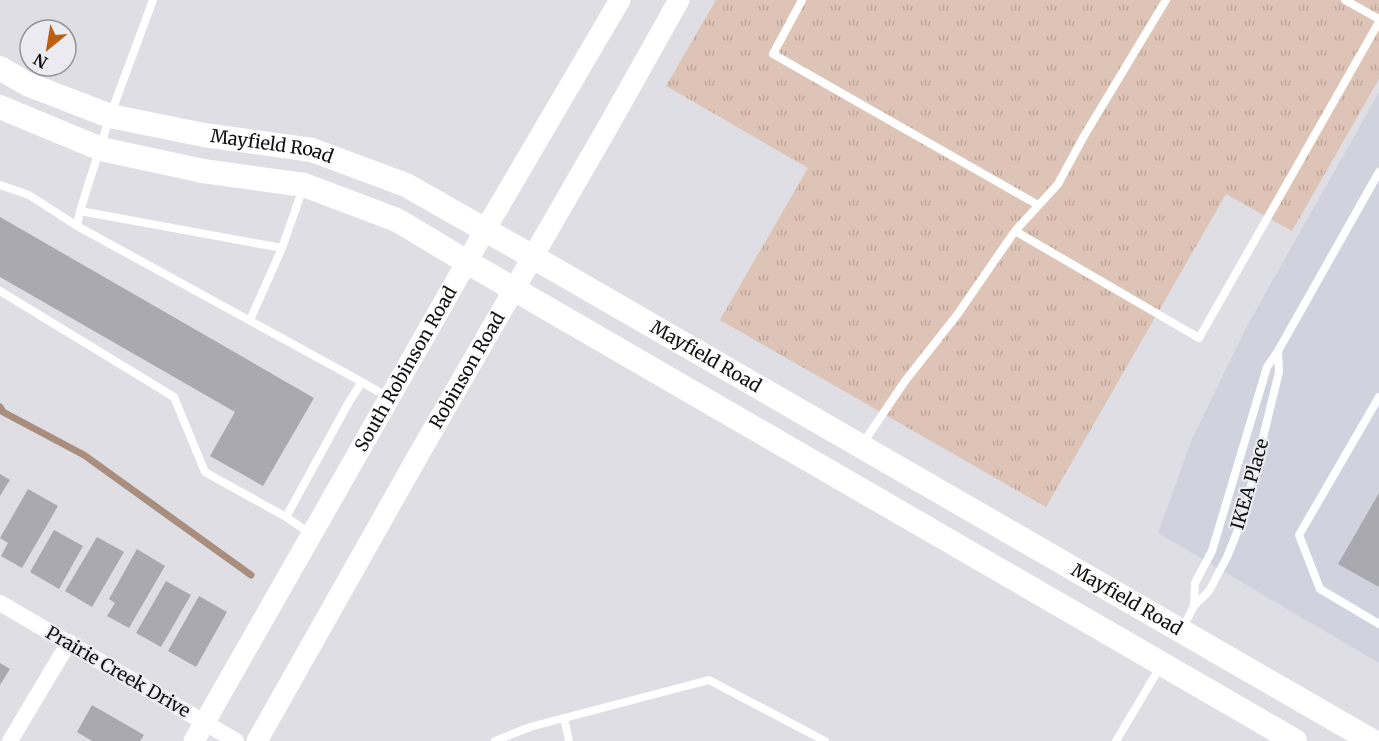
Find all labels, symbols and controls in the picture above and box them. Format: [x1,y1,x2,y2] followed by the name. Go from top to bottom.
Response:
[18,18,78,78] north arrow
[30,49,51,73] text: N
[209,124,337,168] street label: Mayfield Road
[349,282,462,455] street label: South Robinson Road
[424,308,509,433] street label: Robinson Road
[646,315,766,397] street label: Mayfield Road
[1226,436,1273,532] street label: IKEA Place
[1067,558,1187,640] street label: Mayfield Road
[42,621,195,722] street label: Prairie Creek Drive

